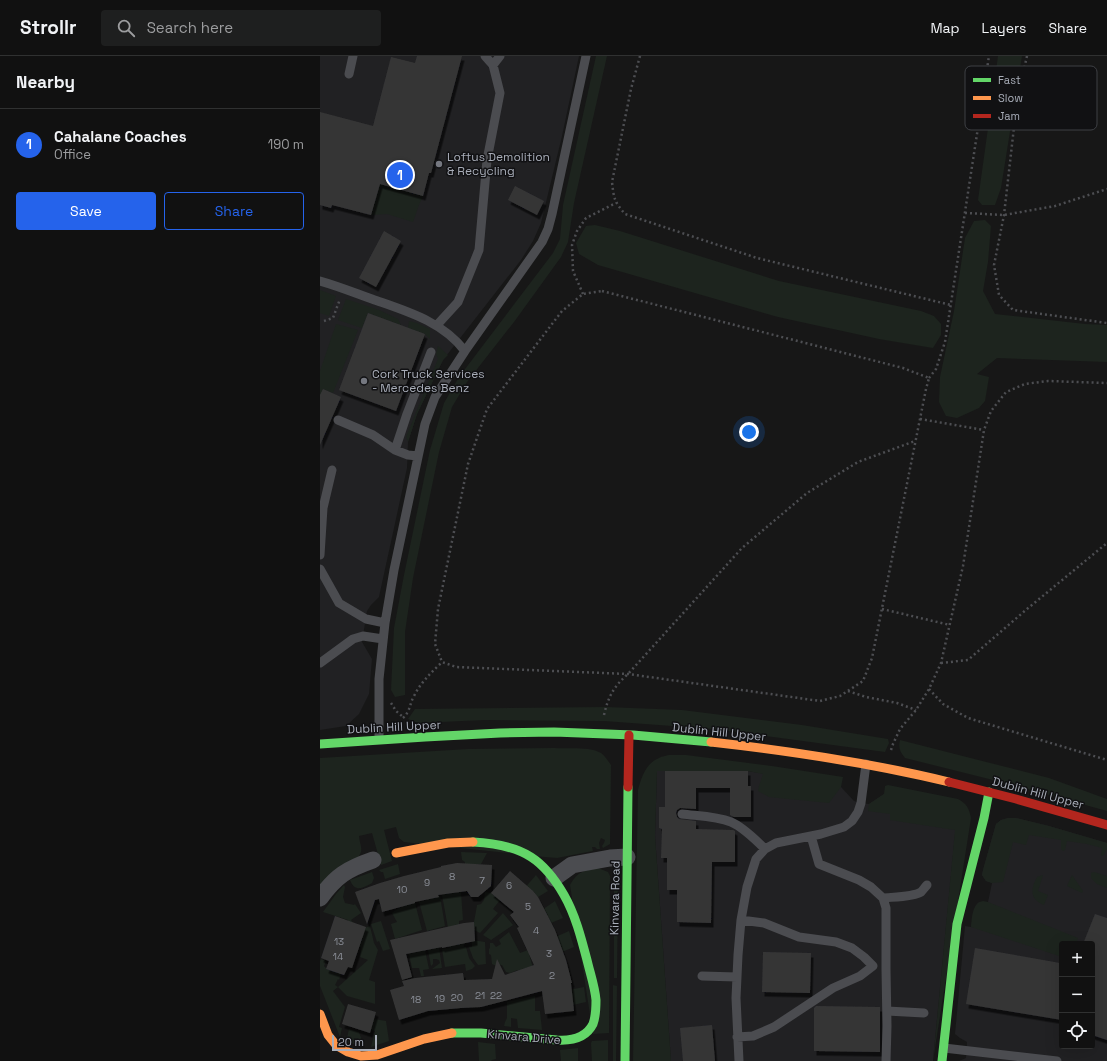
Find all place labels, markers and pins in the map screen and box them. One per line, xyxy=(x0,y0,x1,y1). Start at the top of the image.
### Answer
place label: Loftus Demolition & Recycling xyxy=(447,149,550,179)
marker: Loftus Demolition & Recycling xyxy=(434,159,444,169)
pin: 1 xyxy=(387,160,413,190)
place label: Cork Truck Services - Mercedes Benz xyxy=(372,366,485,396)
marker: Cork Truck Services - Mercedes Benz xyxy=(359,376,369,386)

